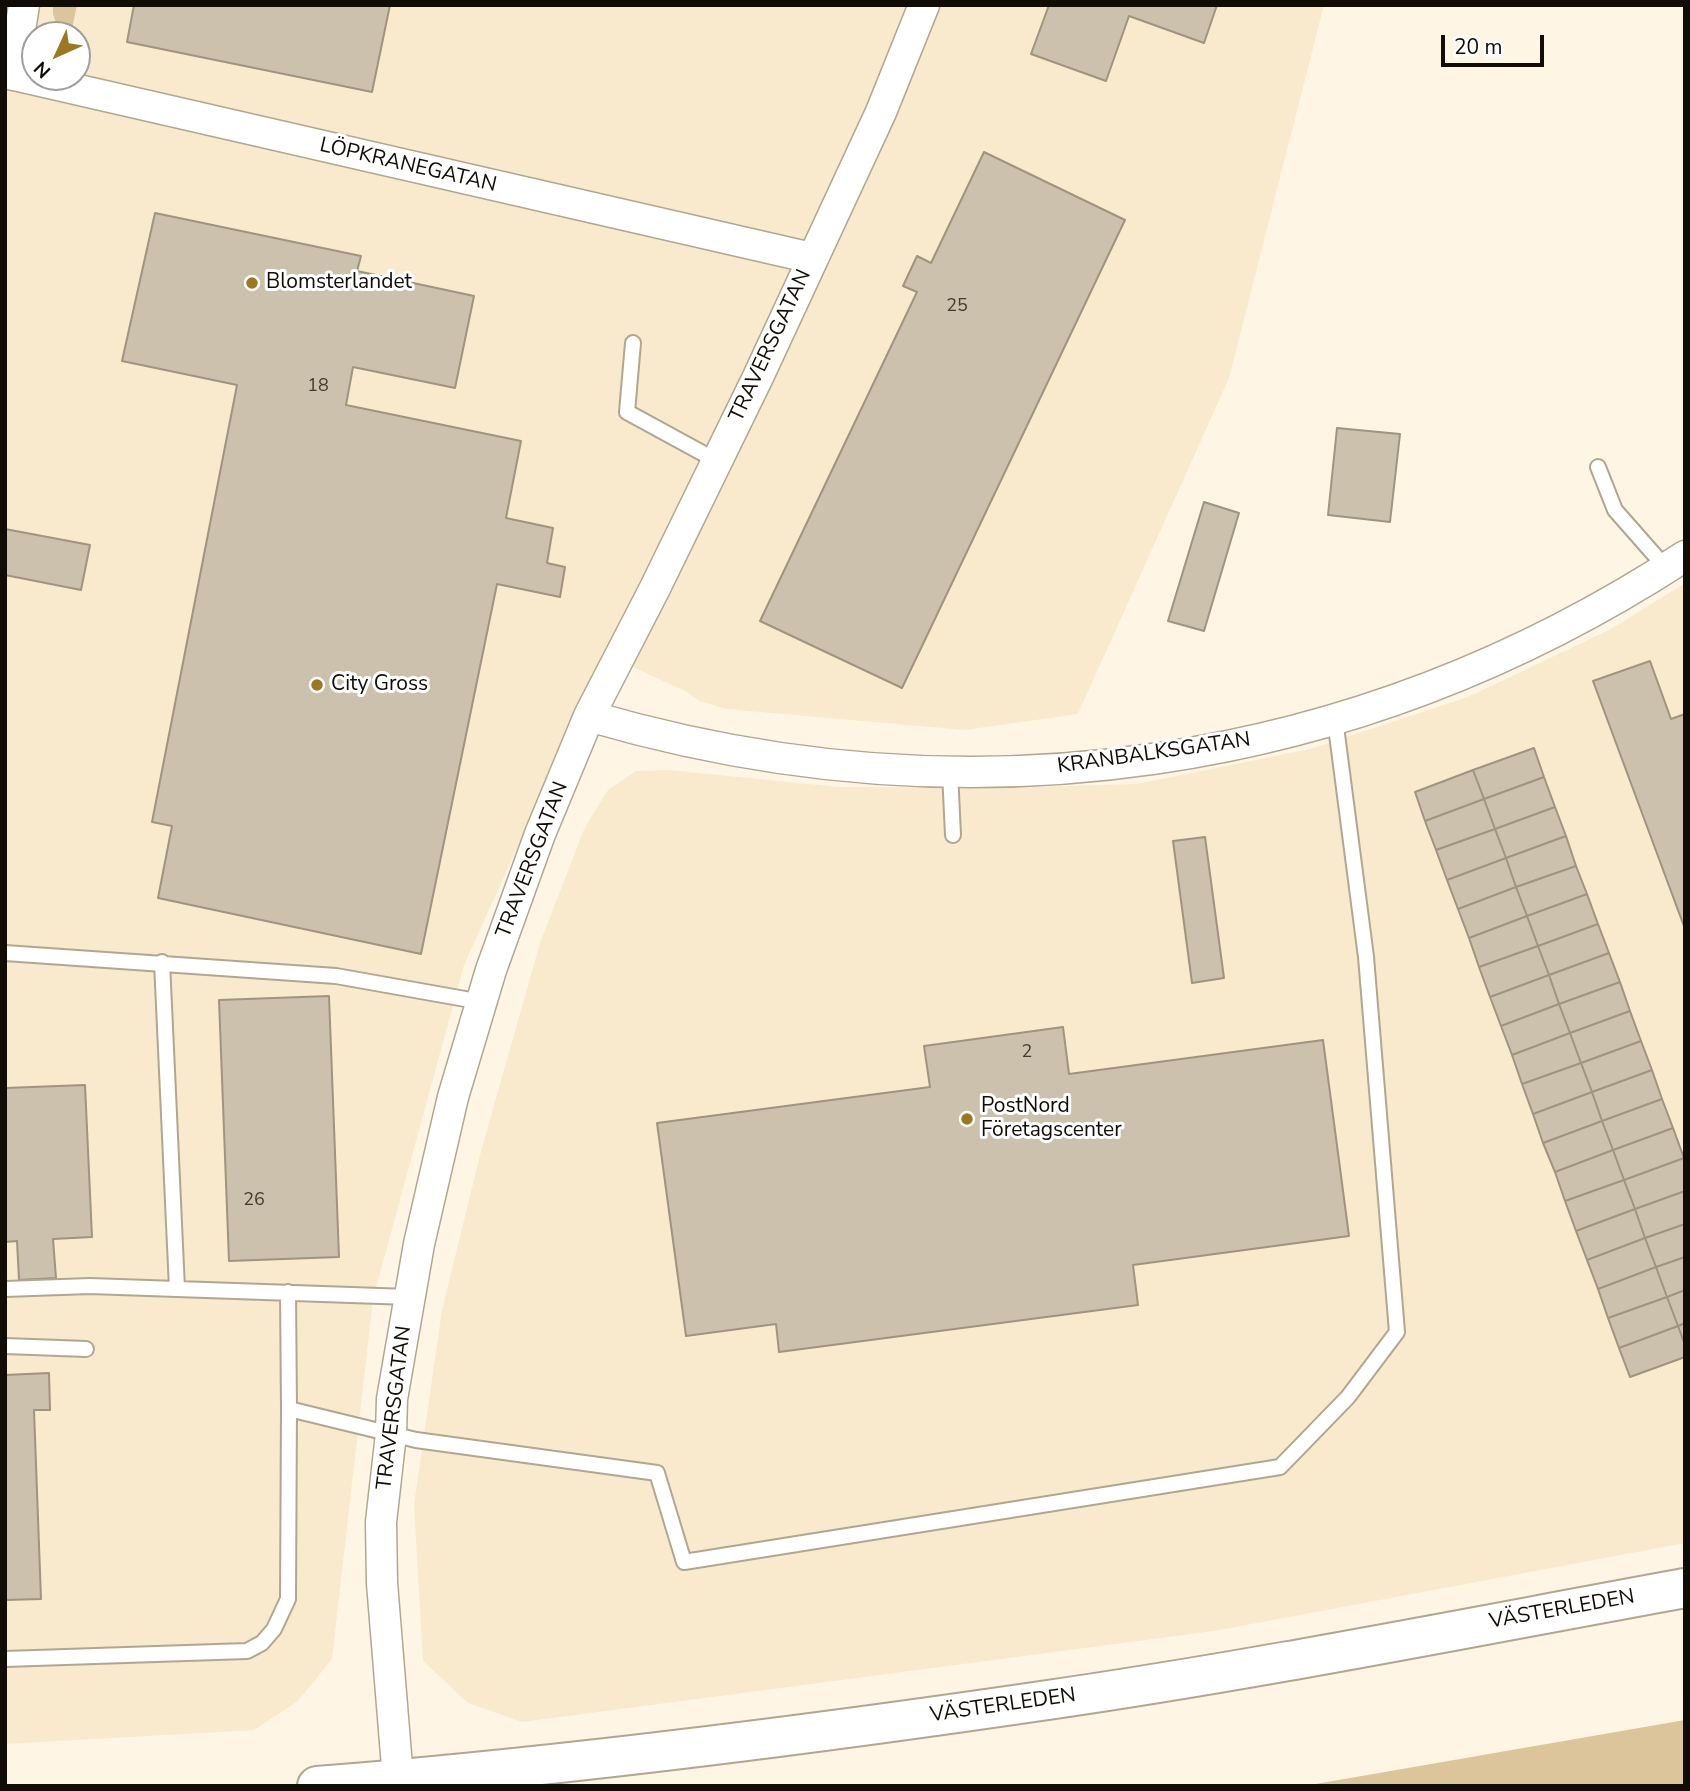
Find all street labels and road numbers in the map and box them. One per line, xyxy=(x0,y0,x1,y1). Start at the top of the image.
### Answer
street label: LÖPKRANEGATAN xyxy=(317,133,499,199)
street label: TRAVERSGATAN xyxy=(725,266,817,426)
street label: KRANBALKSGATAN xyxy=(1056,728,1252,780)
street label: TRAVERSGATAN xyxy=(492,778,574,942)
street label: TRAVERSGATAN xyxy=(372,1325,418,1491)
street label: VÄSTERLEDEN xyxy=(1487,1585,1637,1635)
street label: VÄSTERLEDEN xyxy=(928,1683,1078,1729)

